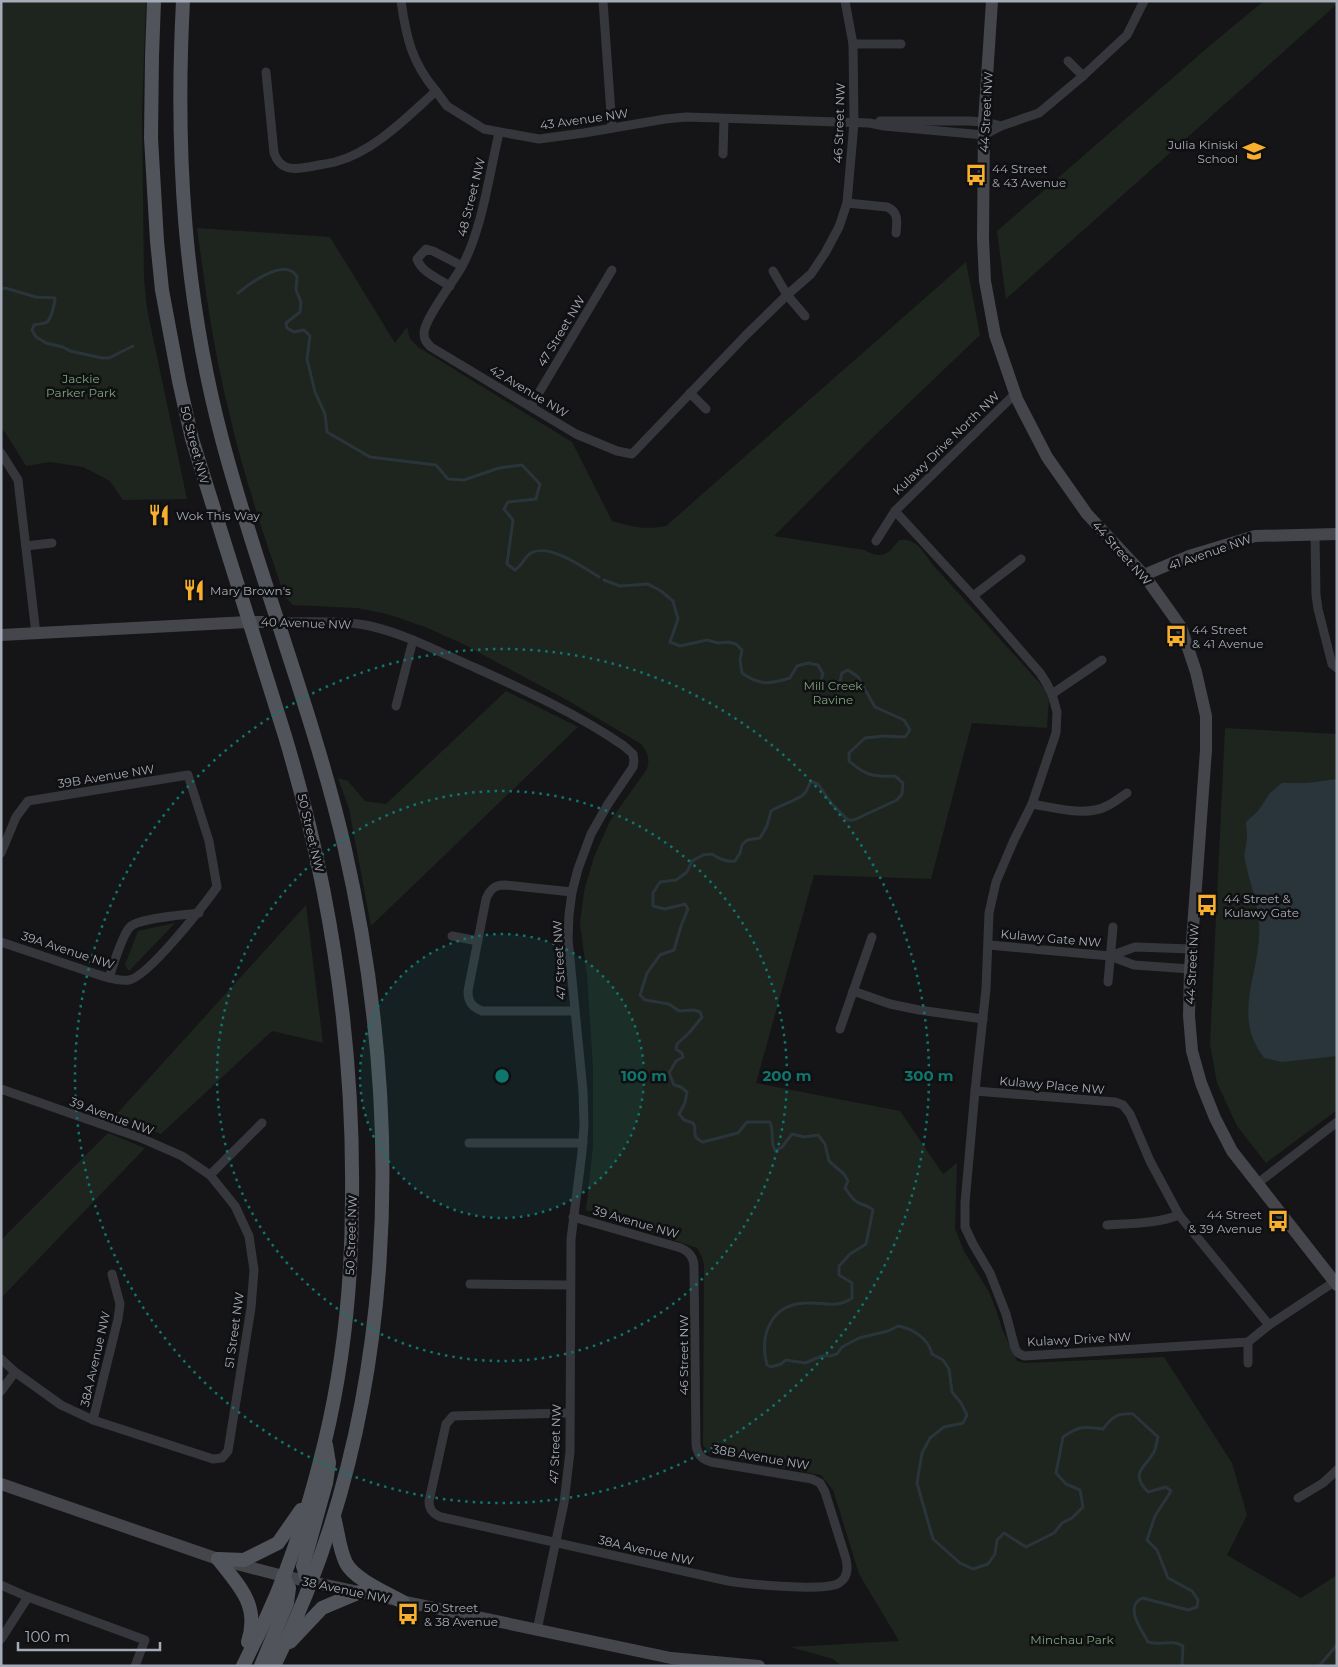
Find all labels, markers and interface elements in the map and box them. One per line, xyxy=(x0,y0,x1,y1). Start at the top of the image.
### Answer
street label: 44 Street NW xyxy=(976,71,996,153)
street label: 46 Street NW xyxy=(830,82,848,164)
street label: 43 Avenue NW xyxy=(539,105,629,133)
place label: Julia Kiniski School xyxy=(1167,137,1238,166)
school or university icon: Julia Kiniski School xyxy=(1241,138,1267,164)
street label: 48 Street NW xyxy=(454,156,488,238)
place label: 44 Street & 43 Avenue xyxy=(992,161,1066,190)
bus stop icon: 44 Street & 43 Avenue xyxy=(963,162,989,188)
street label: 47 Street NW xyxy=(534,293,588,369)
street label: 42 Avenue NW xyxy=(487,362,571,420)
park label: Jackie Parker Park xyxy=(46,371,117,400)
street label: Kulawy Drive North NW xyxy=(890,388,1002,498)
street label: 50 Street NW xyxy=(177,404,213,486)
restaurant icon: Wok This Way xyxy=(146,502,172,528)
place label: Wok This Way xyxy=(176,508,260,523)
street label: 44 Street NW xyxy=(1089,518,1155,588)
street label: 41 Avenue NW xyxy=(1167,531,1253,573)
restaurant icon: Mary Brown's xyxy=(181,577,207,603)
place label: Mary Brown's xyxy=(210,583,291,598)
street label: 40 Avenue NW xyxy=(261,614,351,632)
place label: 44 Street & 41 Avenue xyxy=(1192,622,1264,651)
bus stop icon: 44 Street & 41 Avenue xyxy=(1163,623,1189,649)
park label: Mill Creek Ravine xyxy=(803,678,863,707)
street label: 39B Avenue NW xyxy=(57,761,155,791)
street label: 50 Street NW xyxy=(295,792,327,874)
place label: 44 Street & Kulawy Gate xyxy=(1224,891,1299,920)
bus stop icon: 44 Street & Kulawy Gate xyxy=(1194,892,1220,918)
street label: 47 Street NW xyxy=(549,920,569,1000)
street label: 44 Street NW xyxy=(1182,923,1202,1005)
street label: Kulawy Gate NW xyxy=(1000,926,1102,950)
street label: 39A Avenue NW xyxy=(20,928,116,972)
text: 100 m xyxy=(621,1066,667,1085)
text: 200 m xyxy=(762,1066,812,1085)
text: 300 m xyxy=(903,1066,954,1085)
centre of rings xyxy=(493,1067,511,1085)
street label: Kulawy Place NW xyxy=(999,1073,1105,1097)
street label: 39 Avenue NW xyxy=(68,1094,156,1138)
street label: 50 Street NW xyxy=(342,1195,360,1275)
street label: 39 Avenue NW xyxy=(591,1203,681,1241)
place label: 44 Street & 39 Avenue xyxy=(1188,1207,1262,1236)
bus stop icon: 44 Street & 39 Avenue xyxy=(1265,1208,1291,1234)
street label: 51 Street NW xyxy=(221,1291,247,1369)
street label: 38A Avenue NW xyxy=(77,1310,113,1408)
street label: 46 Street NW xyxy=(676,1315,691,1395)
street label: Kulawy Drive NW xyxy=(1027,1329,1131,1349)
street label: 47 Street NW xyxy=(546,1404,564,1484)
street label: 38B Avenue NW xyxy=(711,1441,811,1473)
street label: 38A Avenue NW xyxy=(597,1532,695,1568)
street label: 38 Avenue NW xyxy=(301,1573,391,1607)
place label: 50 Street & 38 Avenue xyxy=(424,1600,498,1629)
bus stop icon: 50 Street & 38 Avenue xyxy=(395,1601,421,1627)
scale bar xyxy=(18,1620,160,1652)
text: 100 m xyxy=(25,1627,70,1646)
park label: Minchau Park xyxy=(1030,1632,1114,1647)

